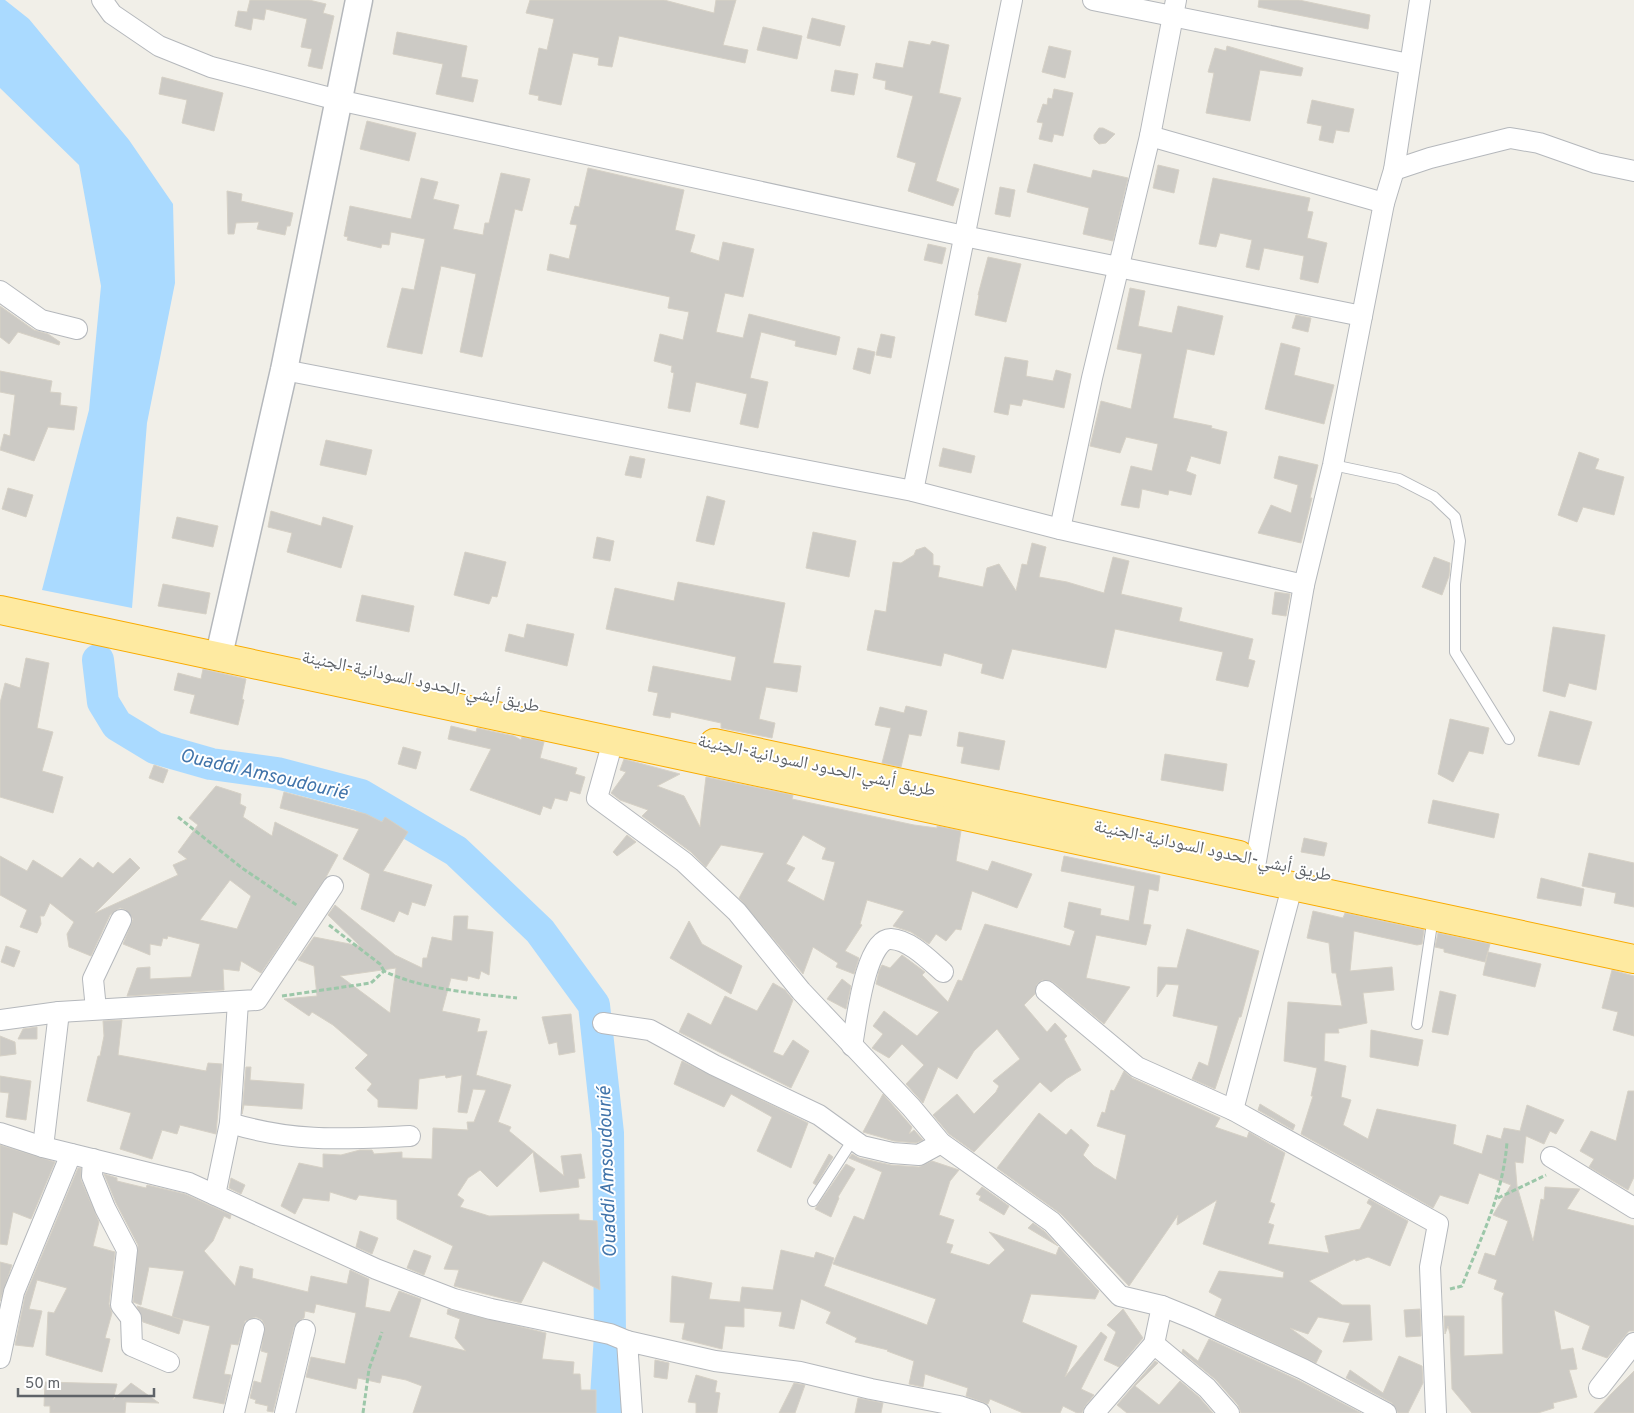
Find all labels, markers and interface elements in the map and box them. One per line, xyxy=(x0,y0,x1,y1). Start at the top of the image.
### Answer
street label: طريق أبشي-الحدود السودانية-الجنينة xyxy=(299,645,542,720)
street label: طريق أبشي-الحدود السودانية-الجنينة xyxy=(695,729,938,804)
water label: Ouaddi Amsoudourié xyxy=(177,744,352,806)
street label: طريق أبشي-الحدود السودانية-الجنينة xyxy=(1091,814,1334,889)
water label: Ouaddi Amsoudourié xyxy=(593,1084,623,1258)
scale bar xyxy=(18,1366,154,1398)
text: 50 m xyxy=(25,1375,60,1394)

